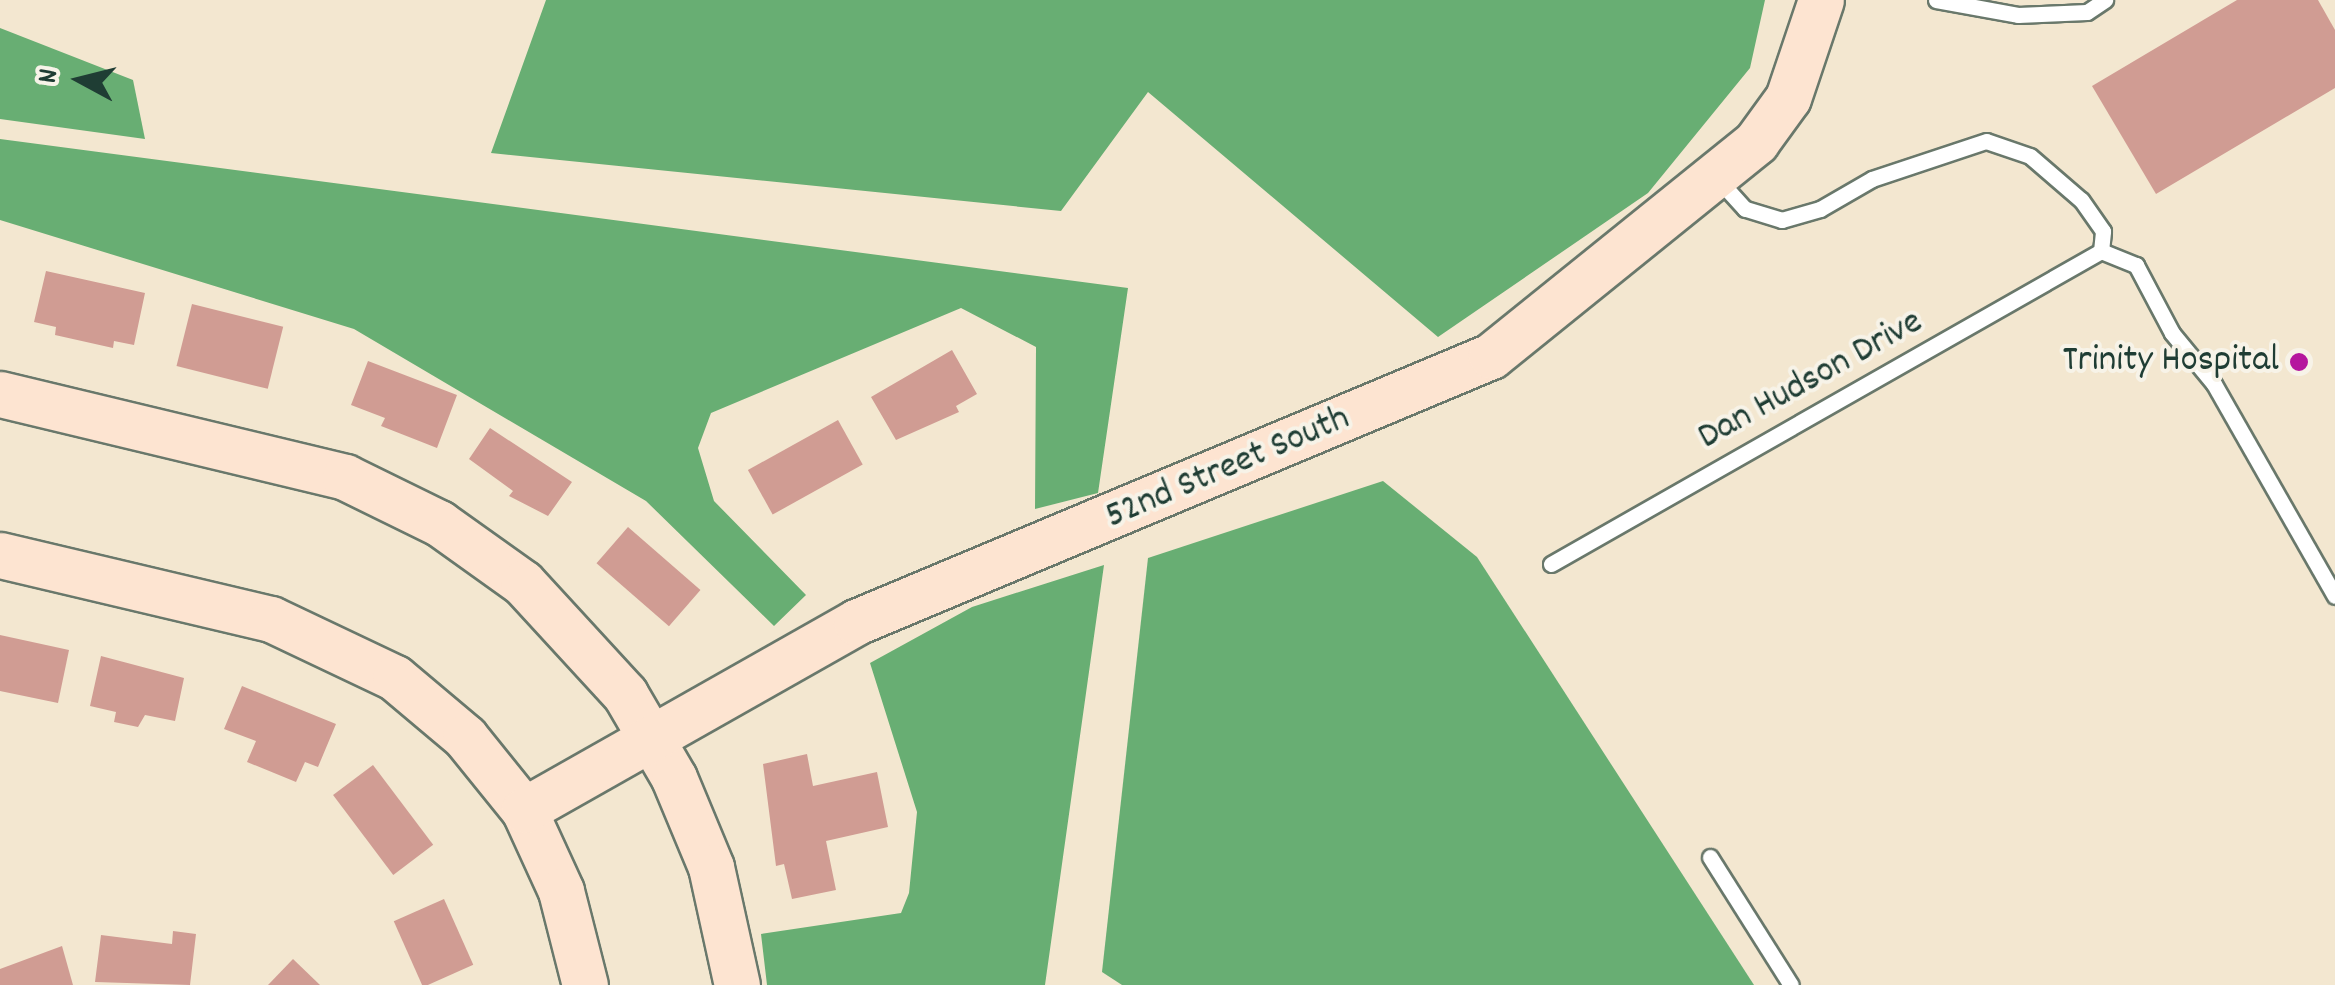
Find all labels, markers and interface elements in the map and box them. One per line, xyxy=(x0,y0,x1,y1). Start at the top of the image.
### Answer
north arrow xyxy=(30,30,130,130)
text: N xyxy=(30,67,71,86)
street label: Dan Hudson Drive xyxy=(1691,301,1931,461)
place label: Trinity Hospital xyxy=(2062,339,2279,385)
marker: Trinity Hospital xyxy=(2288,351,2310,373)
street label: 52nd Street South xyxy=(1099,397,1357,541)

